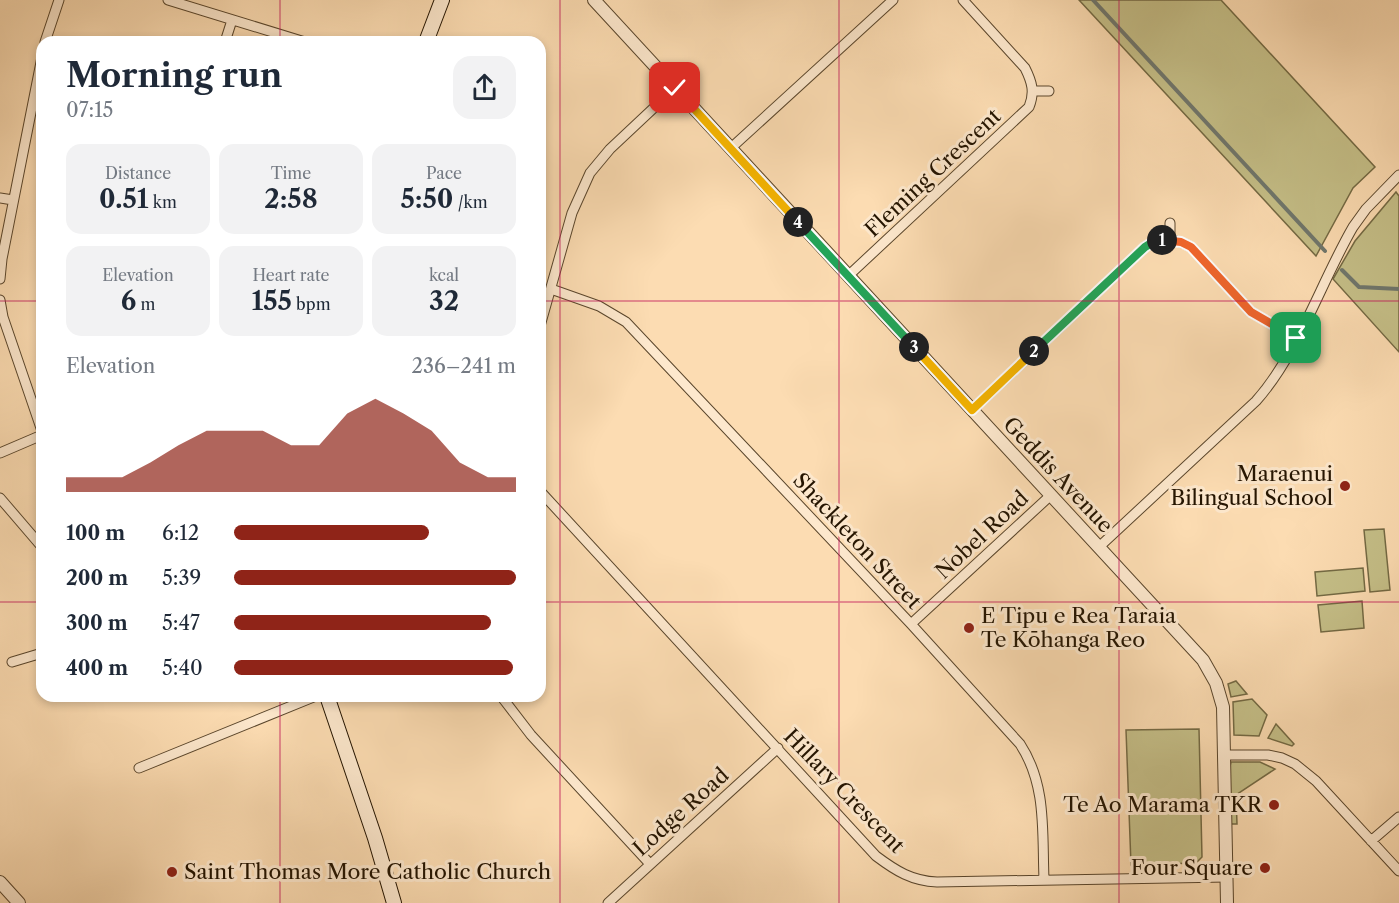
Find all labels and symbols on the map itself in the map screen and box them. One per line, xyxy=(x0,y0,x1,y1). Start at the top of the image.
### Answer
pin xyxy=(649,62,700,113)
street label: Fleming Crescent xyxy=(860,103,1006,242)
pin: 4 xyxy=(783,207,813,237)
pin: 1 xyxy=(1147,225,1177,255)
pin xyxy=(1270,312,1321,363)
pin: 3 xyxy=(899,332,929,362)
pin: 2 xyxy=(1019,336,1049,366)
street label: Geddis Avenue xyxy=(998,412,1118,538)
place label: Maraenui Bilingual School xyxy=(1171,461,1333,510)
street label: Shackleton Street xyxy=(788,468,927,614)
marker: Maraenui Bilingual School xyxy=(1338,479,1352,493)
street label: Nobel Road xyxy=(930,485,1033,584)
place label: E Tipu e Rea Taraia Te Kōhanga Reo xyxy=(981,603,1177,652)
marker: E Tipu e Rea Taraia Te Kōhanga Reo xyxy=(962,621,976,635)
street label: Hillary Crescent xyxy=(779,724,910,858)
street label: Lodge Road xyxy=(628,762,734,861)
place label: Te Ao Marama TKR xyxy=(1063,792,1264,817)
marker: Te Ao Marama TKR xyxy=(1267,798,1281,812)
place label: Four Square xyxy=(1131,855,1253,880)
place label: Saint Thomas More Catholic Church xyxy=(184,859,551,884)
marker: Four Square xyxy=(1258,861,1272,875)
marker: Saint Thomas More Catholic Church xyxy=(165,865,179,879)

